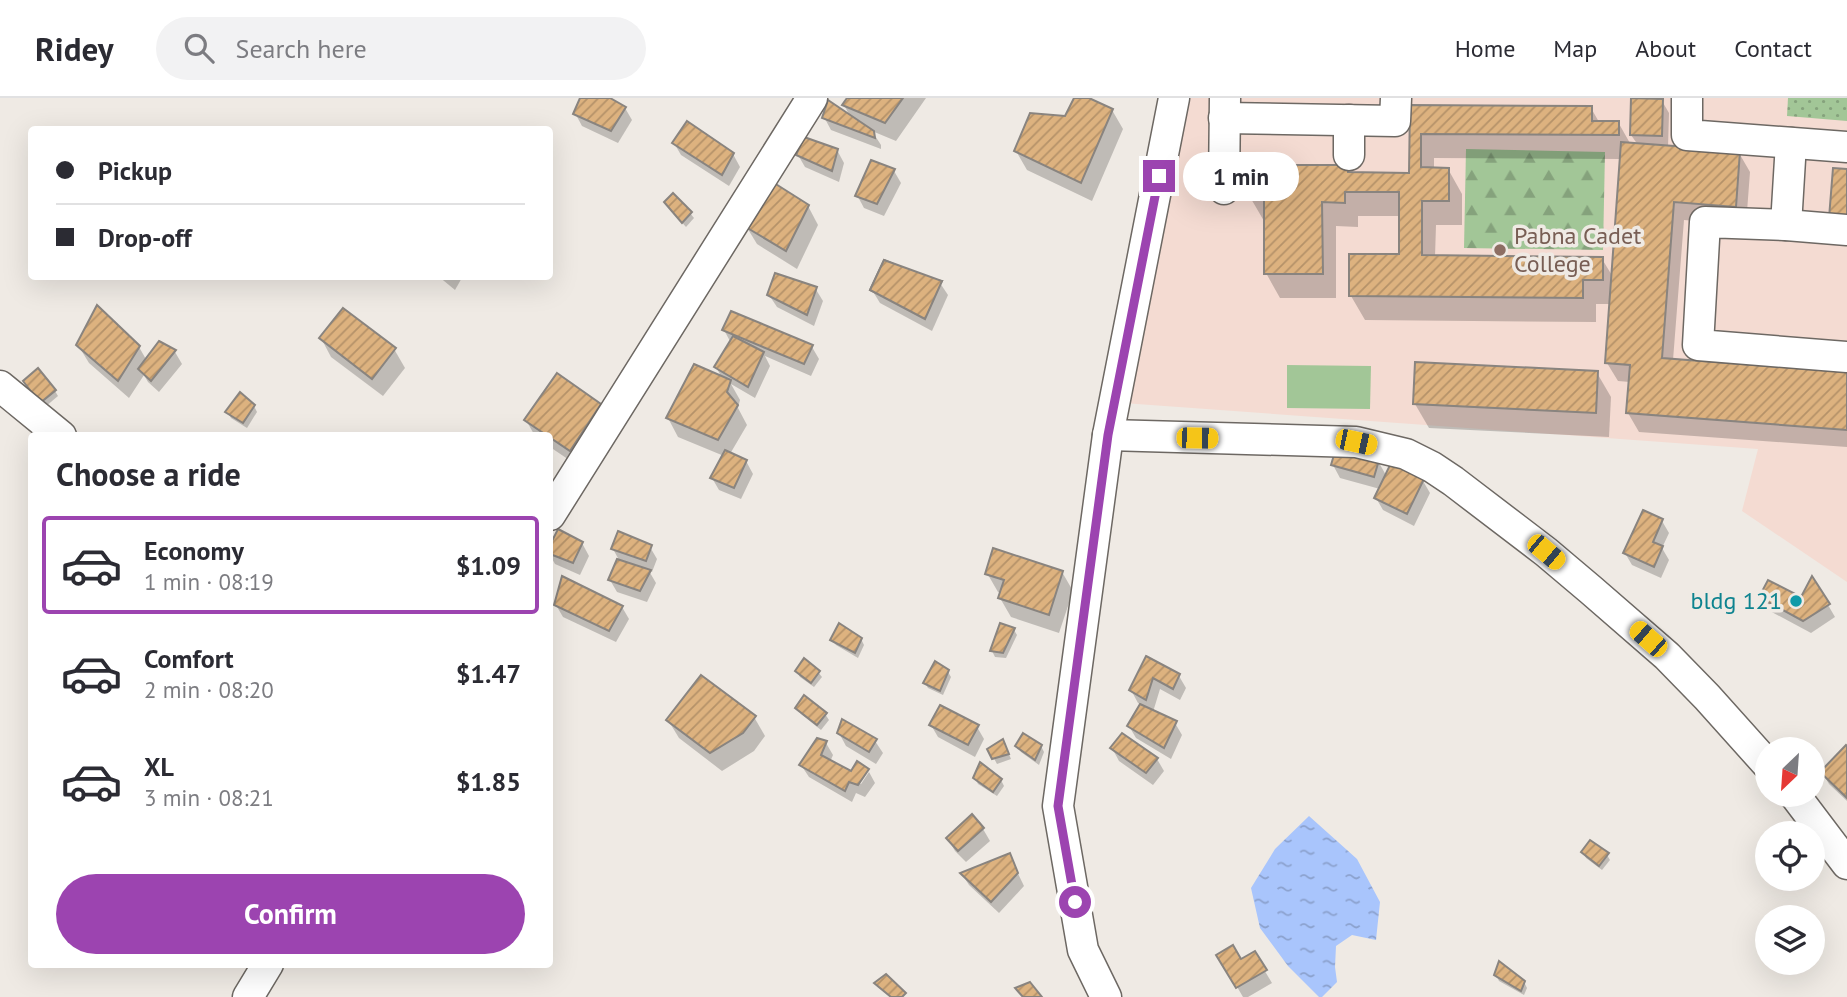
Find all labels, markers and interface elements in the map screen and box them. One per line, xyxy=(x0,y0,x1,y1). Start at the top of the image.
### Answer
search box xyxy=(156,17,646,80)
text: Ridey xyxy=(35,27,114,70)
icon: search xyxy=(180,29,218,67)
text: Search here xyxy=(236,32,367,65)
text: Home xyxy=(1455,33,1515,64)
text: Map xyxy=(1553,33,1597,64)
text: About xyxy=(1635,33,1696,64)
text: Contact xyxy=(1734,33,1812,64)
callout: 1 min xyxy=(1184,152,1299,200)
text: Pickup xyxy=(98,154,172,187)
route end xyxy=(1143,160,1175,192)
text: 1 min xyxy=(1213,162,1269,191)
place label: Pabna Cadet College xyxy=(1514,220,1641,279)
text: Drop-off xyxy=(98,221,192,254)
marker: Pabna Cadet College xyxy=(1492,242,1508,258)
car xyxy=(1176,427,1219,449)
car xyxy=(1334,427,1379,457)
text: Choose a ride xyxy=(56,453,241,495)
car xyxy=(1524,530,1569,574)
icon: car xyxy=(60,534,123,597)
text: Economy xyxy=(144,534,244,567)
text: $1.09 xyxy=(456,549,521,582)
text: 1 min · 08:19 xyxy=(144,567,274,596)
place label: bldg 121 xyxy=(1691,585,1782,616)
marker: bldg 121 xyxy=(1788,593,1804,609)
car xyxy=(1626,617,1671,661)
icon: car xyxy=(60,642,123,705)
text: Comfort xyxy=(144,642,234,675)
text: $1.47 xyxy=(456,657,521,690)
text: 2 min · 08:20 xyxy=(144,675,274,704)
north arrow xyxy=(1755,737,1825,807)
map controls xyxy=(1755,737,1825,975)
icon: car xyxy=(60,750,123,813)
text: XL xyxy=(144,750,174,783)
text: $1.85 xyxy=(456,765,521,798)
text: 3 min · 08:21 xyxy=(144,783,274,812)
button: locate xyxy=(1755,821,1825,891)
button: Confirm xyxy=(56,874,525,954)
route start xyxy=(1059,886,1091,918)
button: layers xyxy=(1755,905,1825,975)

